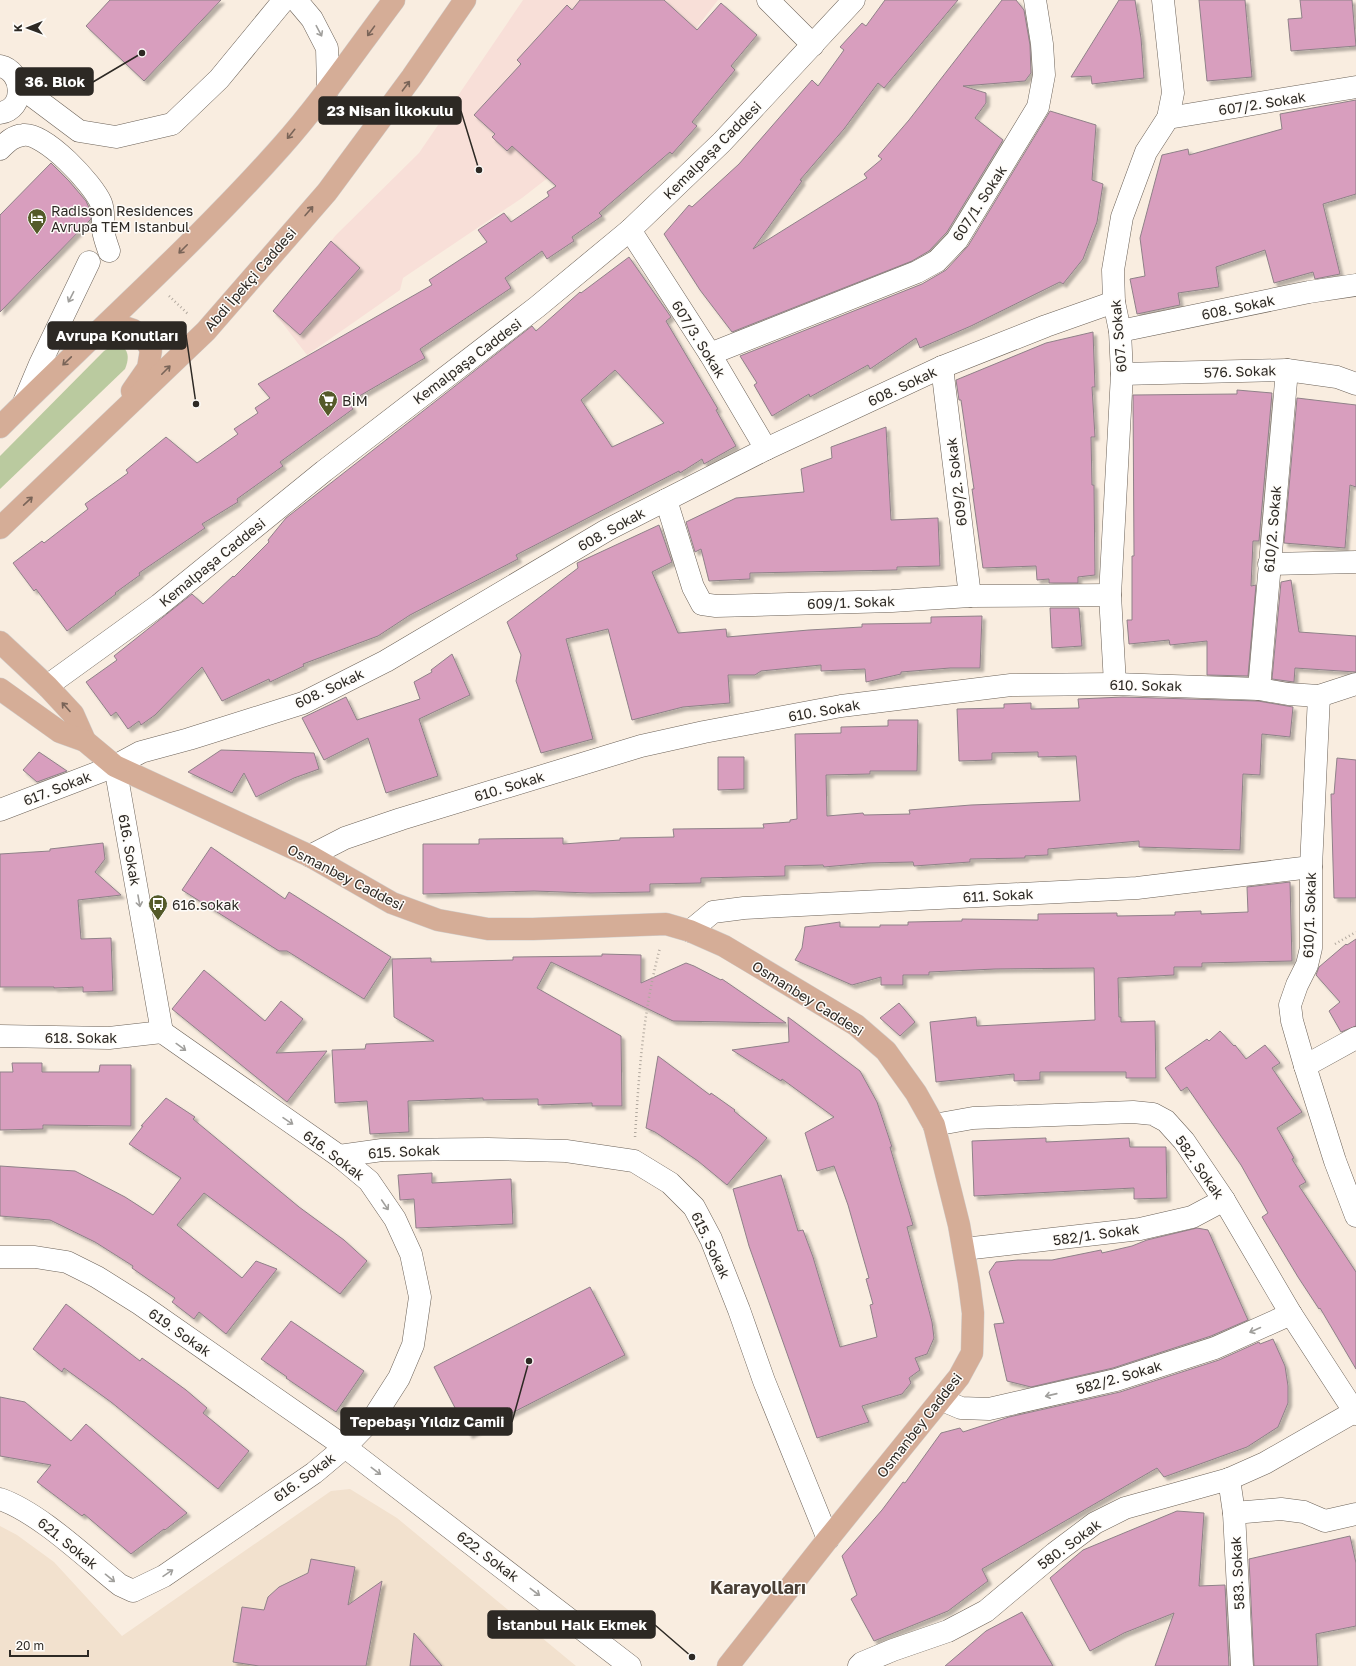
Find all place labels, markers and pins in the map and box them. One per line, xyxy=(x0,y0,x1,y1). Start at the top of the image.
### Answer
callout: 36. Blok xyxy=(16,68,93,95)
callout: 23 Nisan İlkokulu xyxy=(319,97,461,124)
place label: Radisson Residences Avrupa TEM Istanbul xyxy=(51,202,193,235)
hotel icon: Radisson Residences Avrupa TEM Istanbul xyxy=(26,207,48,235)
callout: Avrupa Konutları xyxy=(48,322,186,349)
supermarket icon: BİM xyxy=(317,389,339,417)
place label: BİM xyxy=(342,392,368,409)
bus stop icon: 616.sokak xyxy=(147,893,169,921)
place label: 616.sokak xyxy=(172,896,239,913)
callout: Tepebaşı Yıldız Camii xyxy=(341,1408,512,1435)
callout: İstanbul Halk Ekmek xyxy=(488,1611,655,1638)

